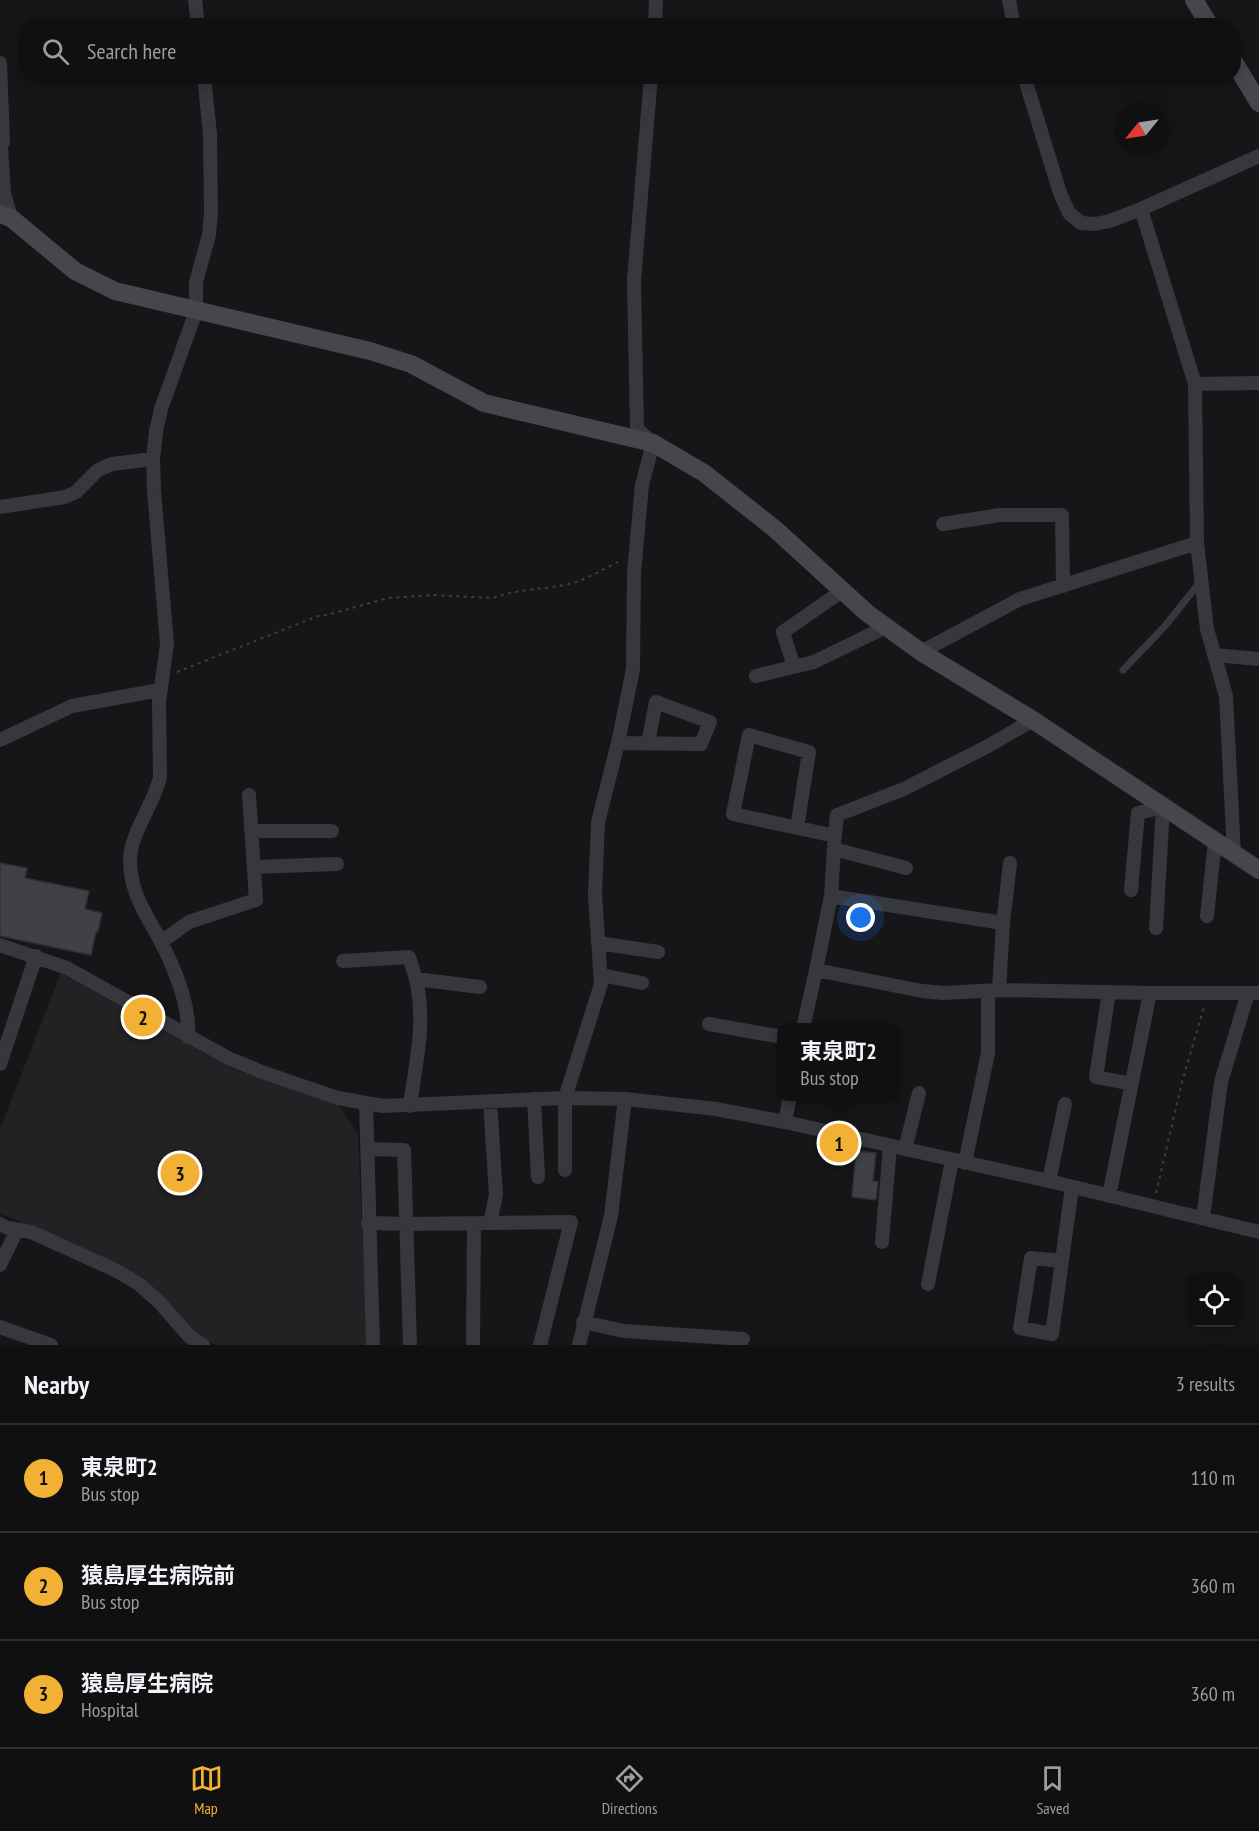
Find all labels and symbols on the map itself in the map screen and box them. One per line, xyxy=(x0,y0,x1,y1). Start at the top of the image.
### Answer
north arrow xyxy=(1115,102,1169,156)
your location xyxy=(846,903,875,932)
pin: 2 xyxy=(124,994,162,1040)
pin: 1 xyxy=(820,1120,858,1166)
pin: 3 xyxy=(160,1150,200,1196)

